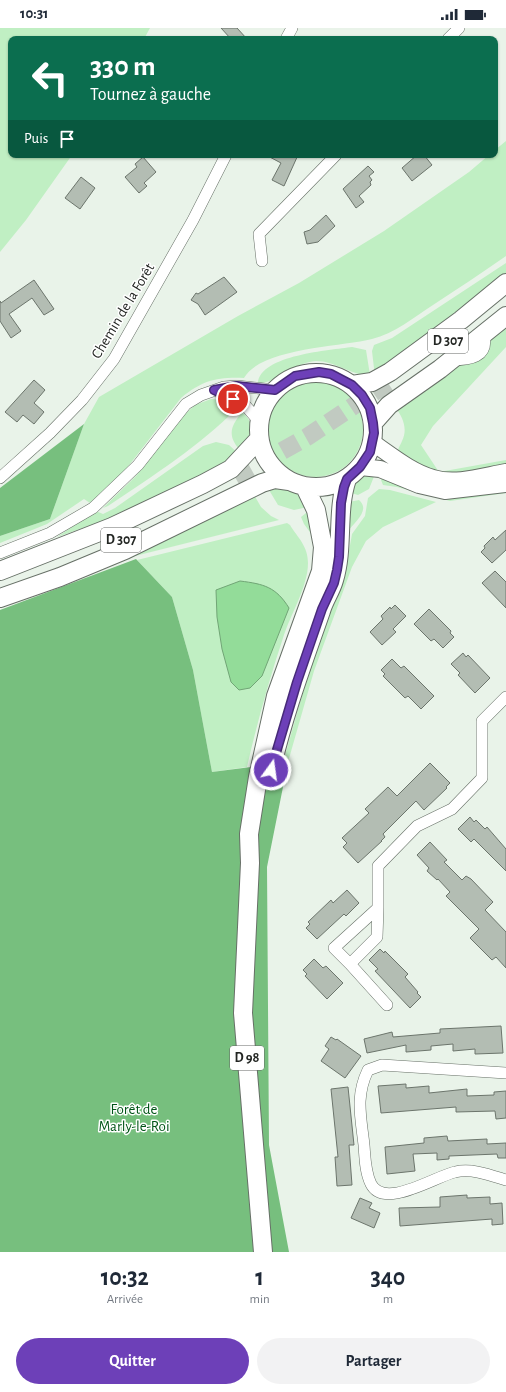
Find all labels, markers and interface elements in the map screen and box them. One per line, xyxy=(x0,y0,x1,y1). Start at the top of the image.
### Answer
text: 10:31 xyxy=(20,6,49,21)
icon: left xyxy=(24,52,76,104)
text: 330 m xyxy=(90,53,156,81)
text: Tournez à gauche xyxy=(90,86,211,104)
icon: arrive xyxy=(56,128,78,150)
text: Puis xyxy=(24,131,48,146)
street label: Chemin de la Forêt xyxy=(89,261,157,361)
road number: D 307 xyxy=(428,329,468,353)
pin xyxy=(216,382,250,416)
icon: arrive xyxy=(222,388,244,410)
road number: D 307 xyxy=(101,528,141,552)
position arrow xyxy=(250,749,292,791)
road number: D 98 xyxy=(230,1046,264,1070)
park label: Forêt de Marly-le-Roi xyxy=(98,1102,170,1134)
text: 10:32 xyxy=(101,1266,149,1290)
text: 1 xyxy=(255,1266,264,1290)
text: 340 xyxy=(370,1266,405,1290)
text: Arrivée xyxy=(107,1293,143,1306)
text: min xyxy=(250,1293,270,1306)
text: m xyxy=(383,1293,393,1306)
button: Quitter xyxy=(16,1338,249,1384)
button: Partager xyxy=(257,1338,490,1384)

